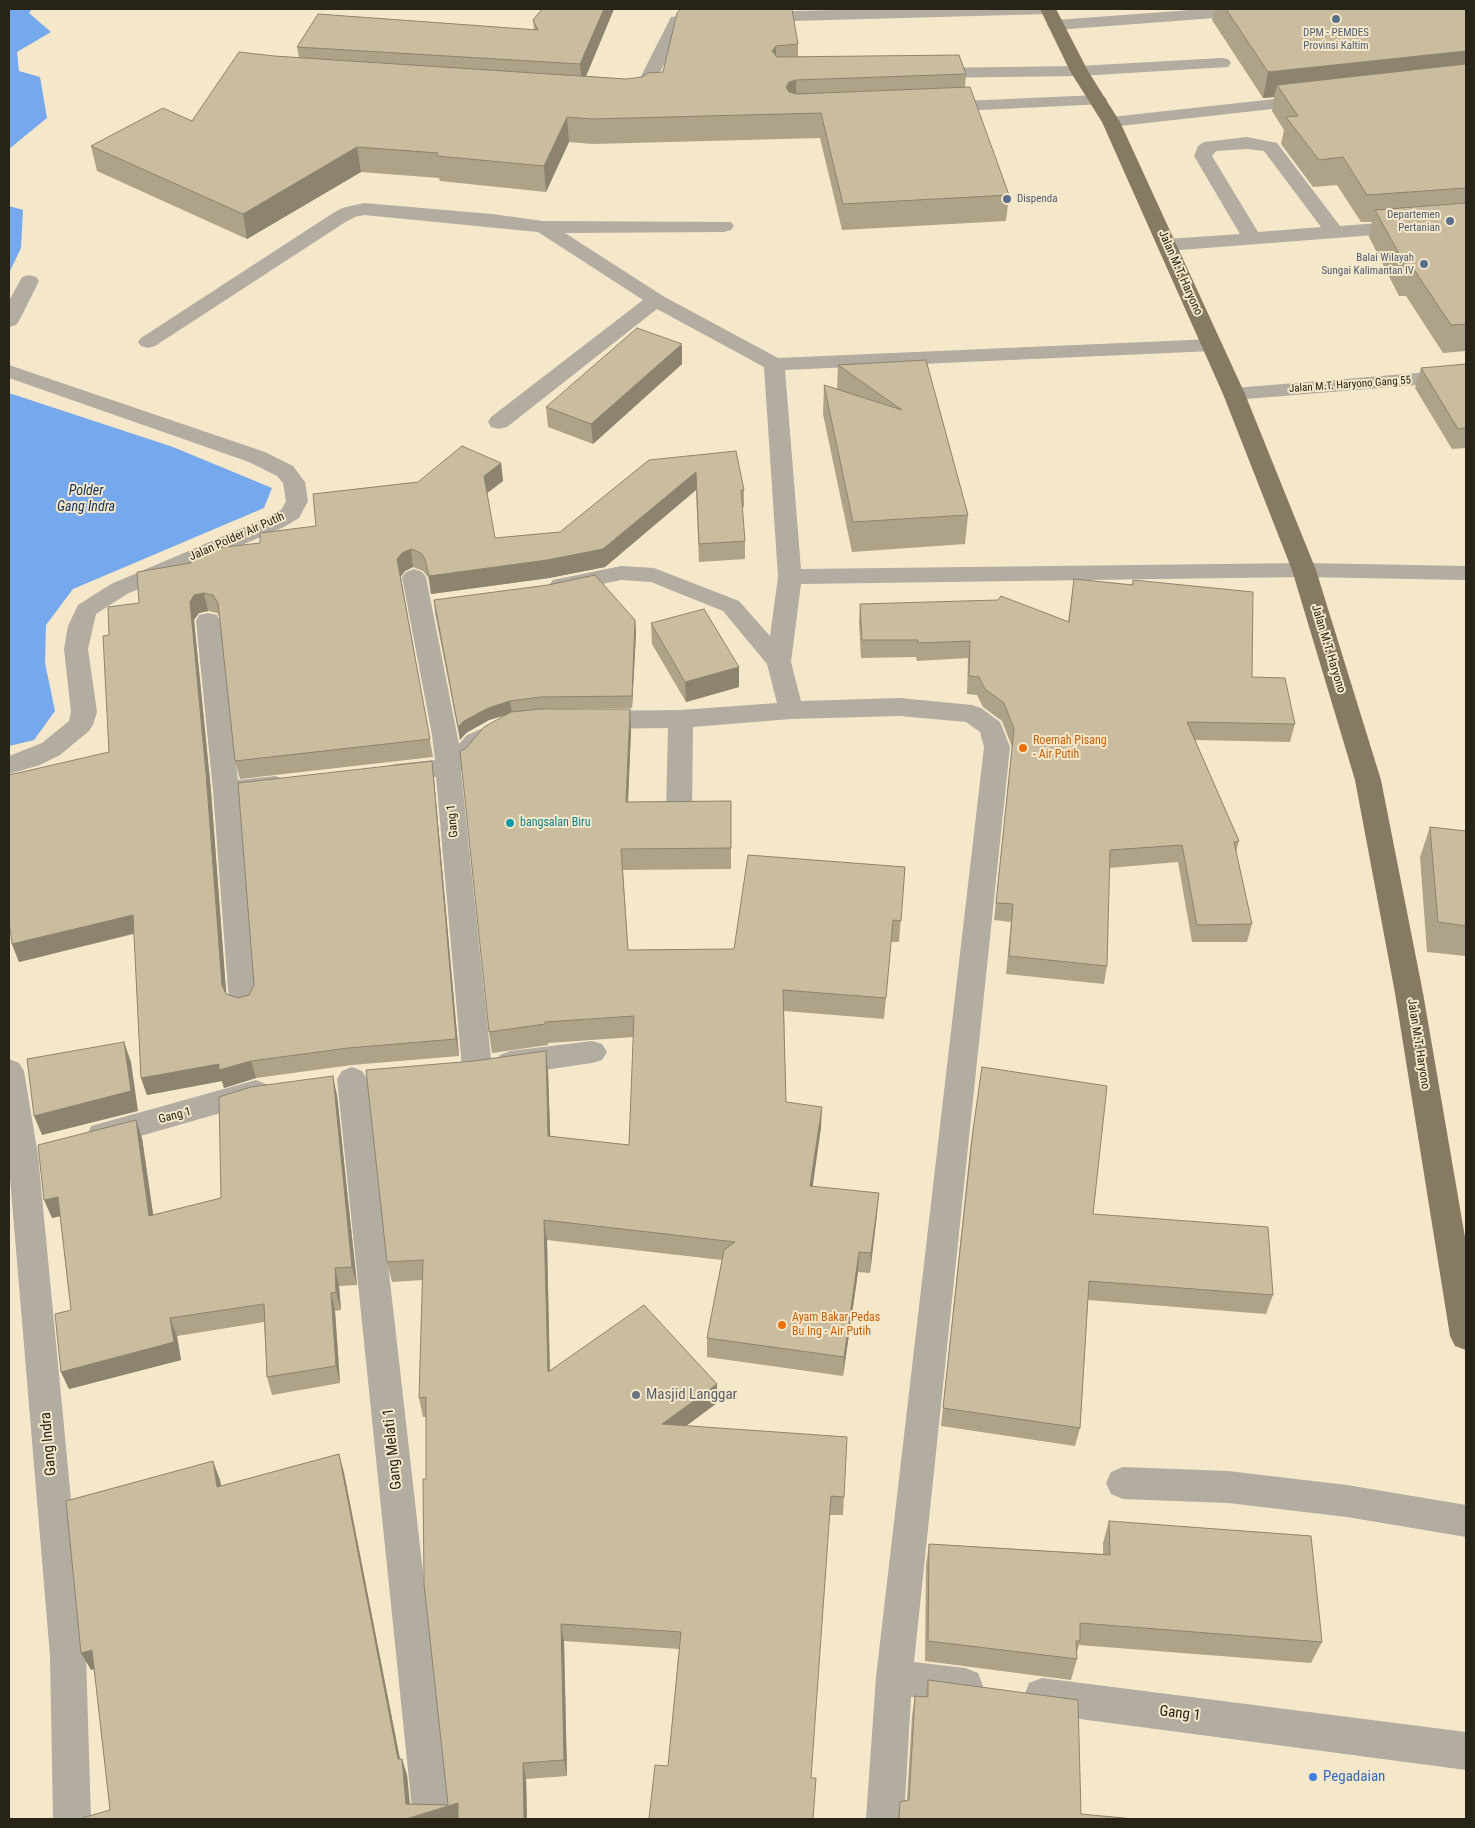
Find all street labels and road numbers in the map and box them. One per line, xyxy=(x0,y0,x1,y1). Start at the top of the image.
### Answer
street label: Jalan M.T. Haryono xyxy=(1155,228,1205,318)
street label: Jalan M.T. Haryono Gang 55 xyxy=(1289,374,1411,396)
street label: Jalan Polder Air Putih xyxy=(187,510,287,564)
street label: Jalan M.T. Haryono xyxy=(1308,603,1348,695)
street label: Gang 1 xyxy=(444,804,462,838)
street label: Jalan M.T. Haryono xyxy=(1404,998,1432,1090)
street label: Gang 1 xyxy=(157,1105,193,1127)
street label: Gang Melati 1 xyxy=(380,1407,406,1491)
street label: Gang Indra xyxy=(37,1411,61,1477)
street label: Gang 1 xyxy=(1158,1703,1202,1725)

